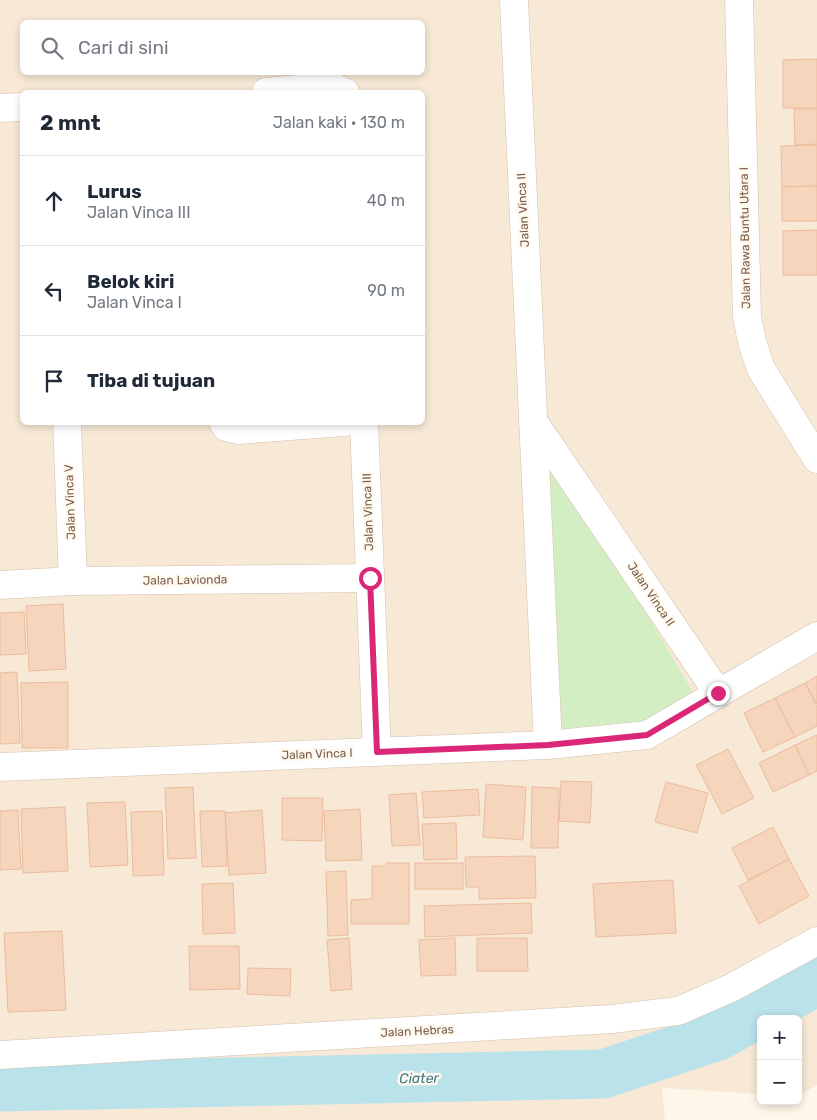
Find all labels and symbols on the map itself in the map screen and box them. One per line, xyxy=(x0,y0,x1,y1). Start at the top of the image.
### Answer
street label: Jalan Rawa Buntu Utara I xyxy=(737,167,753,309)
street label: Jalan Vinca II xyxy=(514,173,532,247)
street label: Jalan Vinca V xyxy=(62,464,78,540)
street label: Jalan Vinca III xyxy=(360,473,376,551)
street label: Jalan Vinca II xyxy=(624,559,678,629)
route start xyxy=(359,567,382,590)
street label: Jalan Lavionda xyxy=(143,572,227,588)
route end xyxy=(707,682,730,705)
street label: Jalan Vinca I xyxy=(281,746,353,762)
street label: Jalan Hebras xyxy=(380,1022,454,1040)
water label: Ciater xyxy=(399,1070,440,1087)

